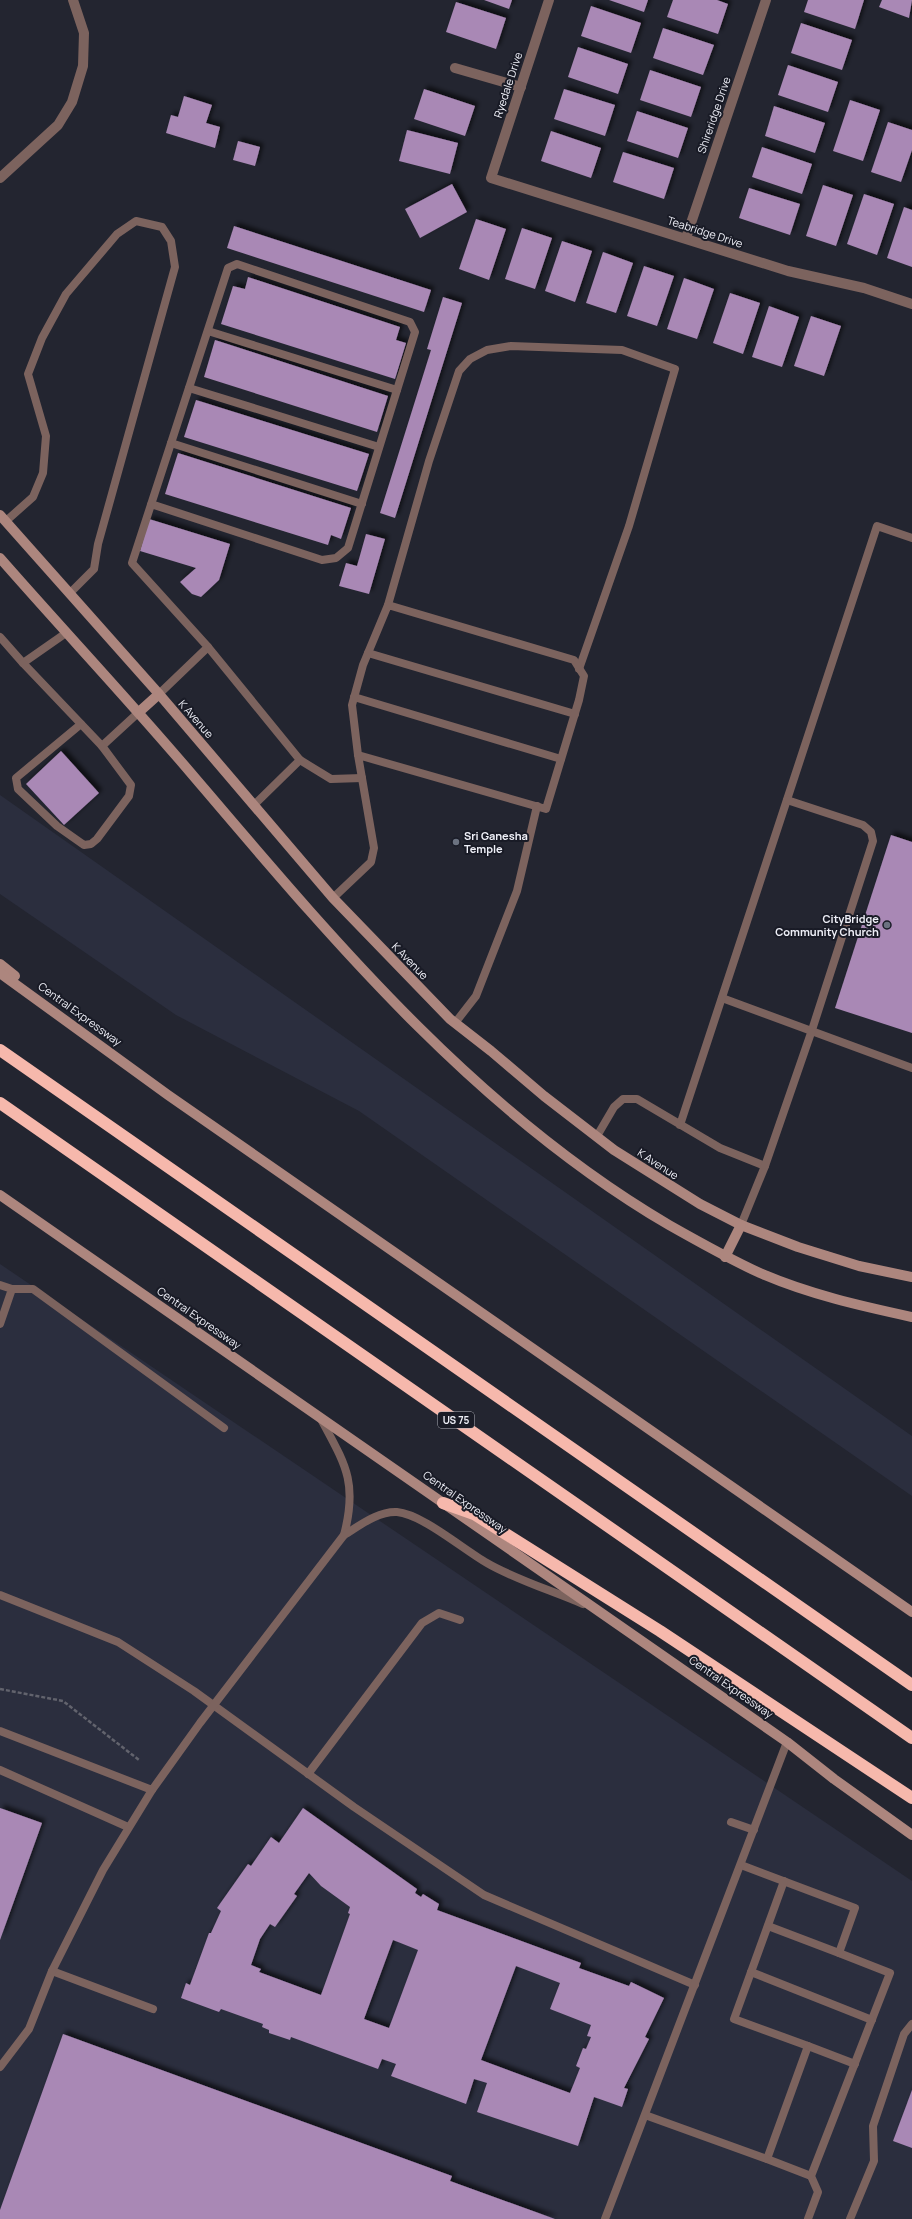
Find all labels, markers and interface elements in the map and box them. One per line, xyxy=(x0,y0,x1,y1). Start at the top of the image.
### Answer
street label: Ryedale Drive xyxy=(490,49,525,120)
street label: Shireridge Drive xyxy=(693,74,734,155)
street label: Teabridge Drive xyxy=(665,212,745,251)
street label: K Avenue xyxy=(176,696,218,741)
place label: Sri Ganesha Temple xyxy=(464,828,528,856)
marker: Sri Ganesha Temple xyxy=(451,837,461,847)
place label: CityBridge Community Church xyxy=(775,911,879,939)
marker: CityBridge Community Church xyxy=(882,920,892,930)
street label: K Avenue xyxy=(389,939,432,983)
street label: Central Expressway xyxy=(36,978,125,1049)
street label: K Avenue xyxy=(635,1145,682,1183)
street label: Central Expressway xyxy=(154,1283,245,1352)
road number: US 75 xyxy=(438,1412,474,1428)
street label: Central Expressway xyxy=(420,1467,511,1536)
street label: Central Expressway xyxy=(686,1652,777,1721)

